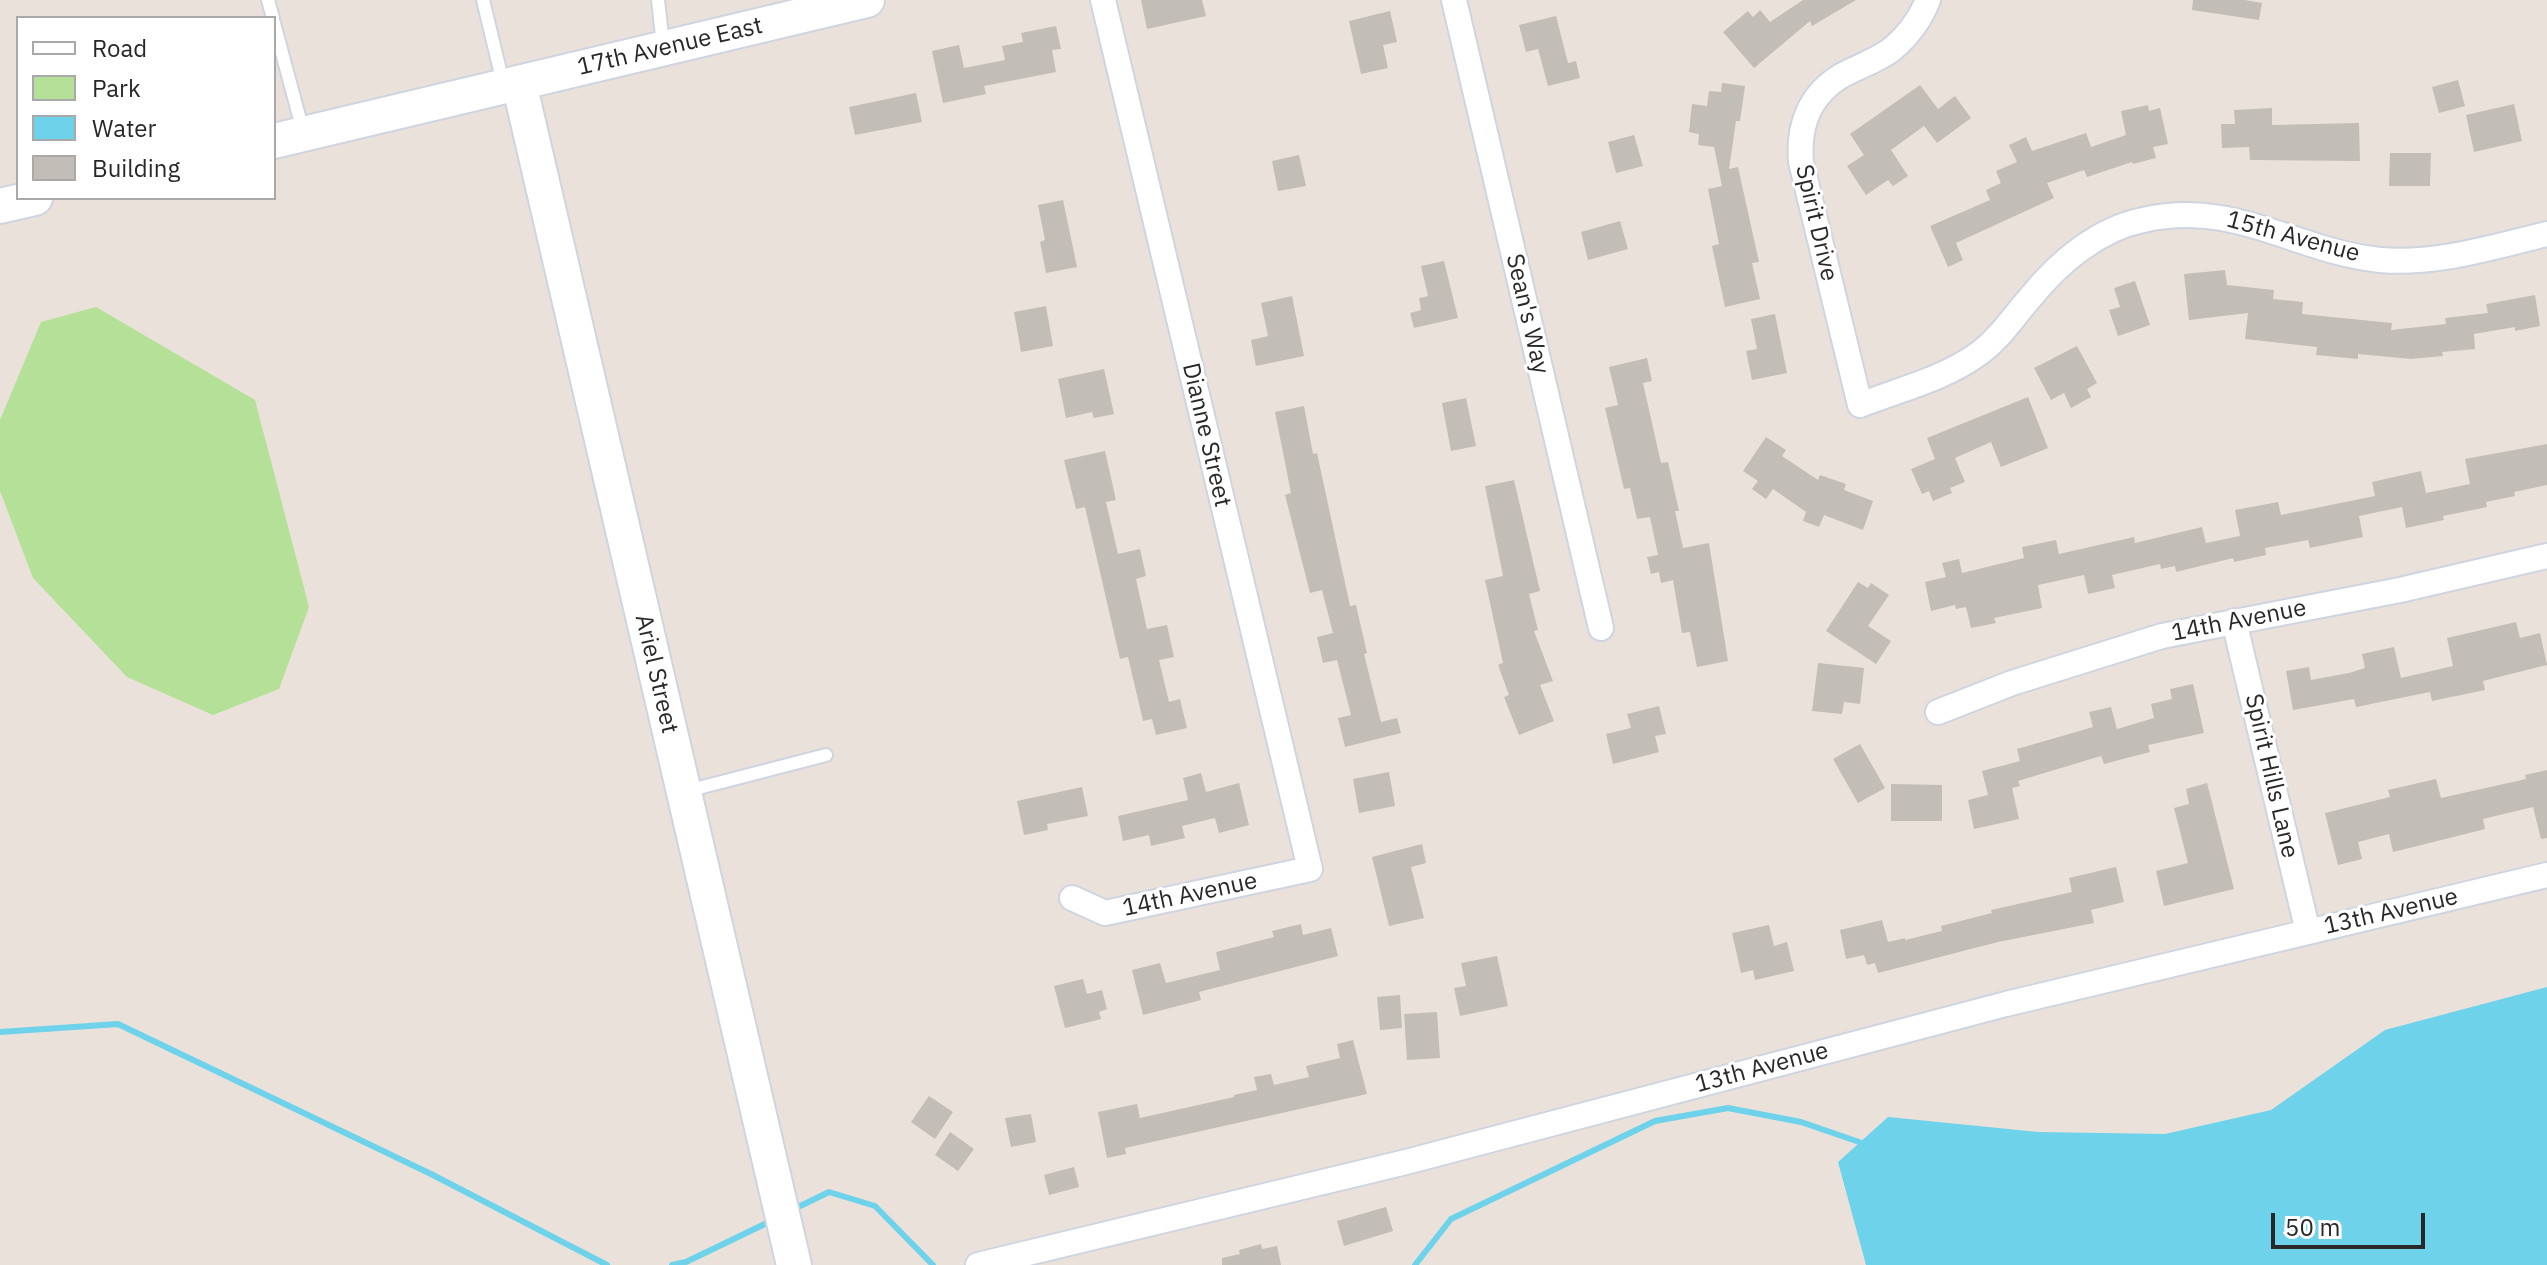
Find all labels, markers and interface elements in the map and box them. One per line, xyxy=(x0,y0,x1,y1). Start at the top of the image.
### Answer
street label: 17th Avenue East xyxy=(575,12,765,82)
legend xyxy=(16,16,276,200)
text: Road xyxy=(92,32,147,64)
text: Park xyxy=(92,72,141,104)
text: Water xyxy=(92,112,156,144)
text: Building xyxy=(92,152,180,184)
street label: Spirit Drive xyxy=(1789,162,1843,284)
street label: 15th Avenue xyxy=(2223,205,2363,269)
street label: Sean's Way xyxy=(1499,251,1555,377)
street label: Dianne Street xyxy=(1175,360,1237,510)
street label: 14th Avenue xyxy=(2169,594,2309,648)
street label: Ariel Street xyxy=(628,612,684,736)
street label: Spirit Hills Lane xyxy=(2238,691,2304,861)
street label: 14th Avenue xyxy=(1120,867,1260,923)
street label: 13th Avenue xyxy=(2321,883,2461,941)
street label: 13th Avenue xyxy=(1692,1036,1832,1100)
scale bar xyxy=(2275,1197,2429,1247)
text: 50 m xyxy=(2285,1211,2340,1243)

